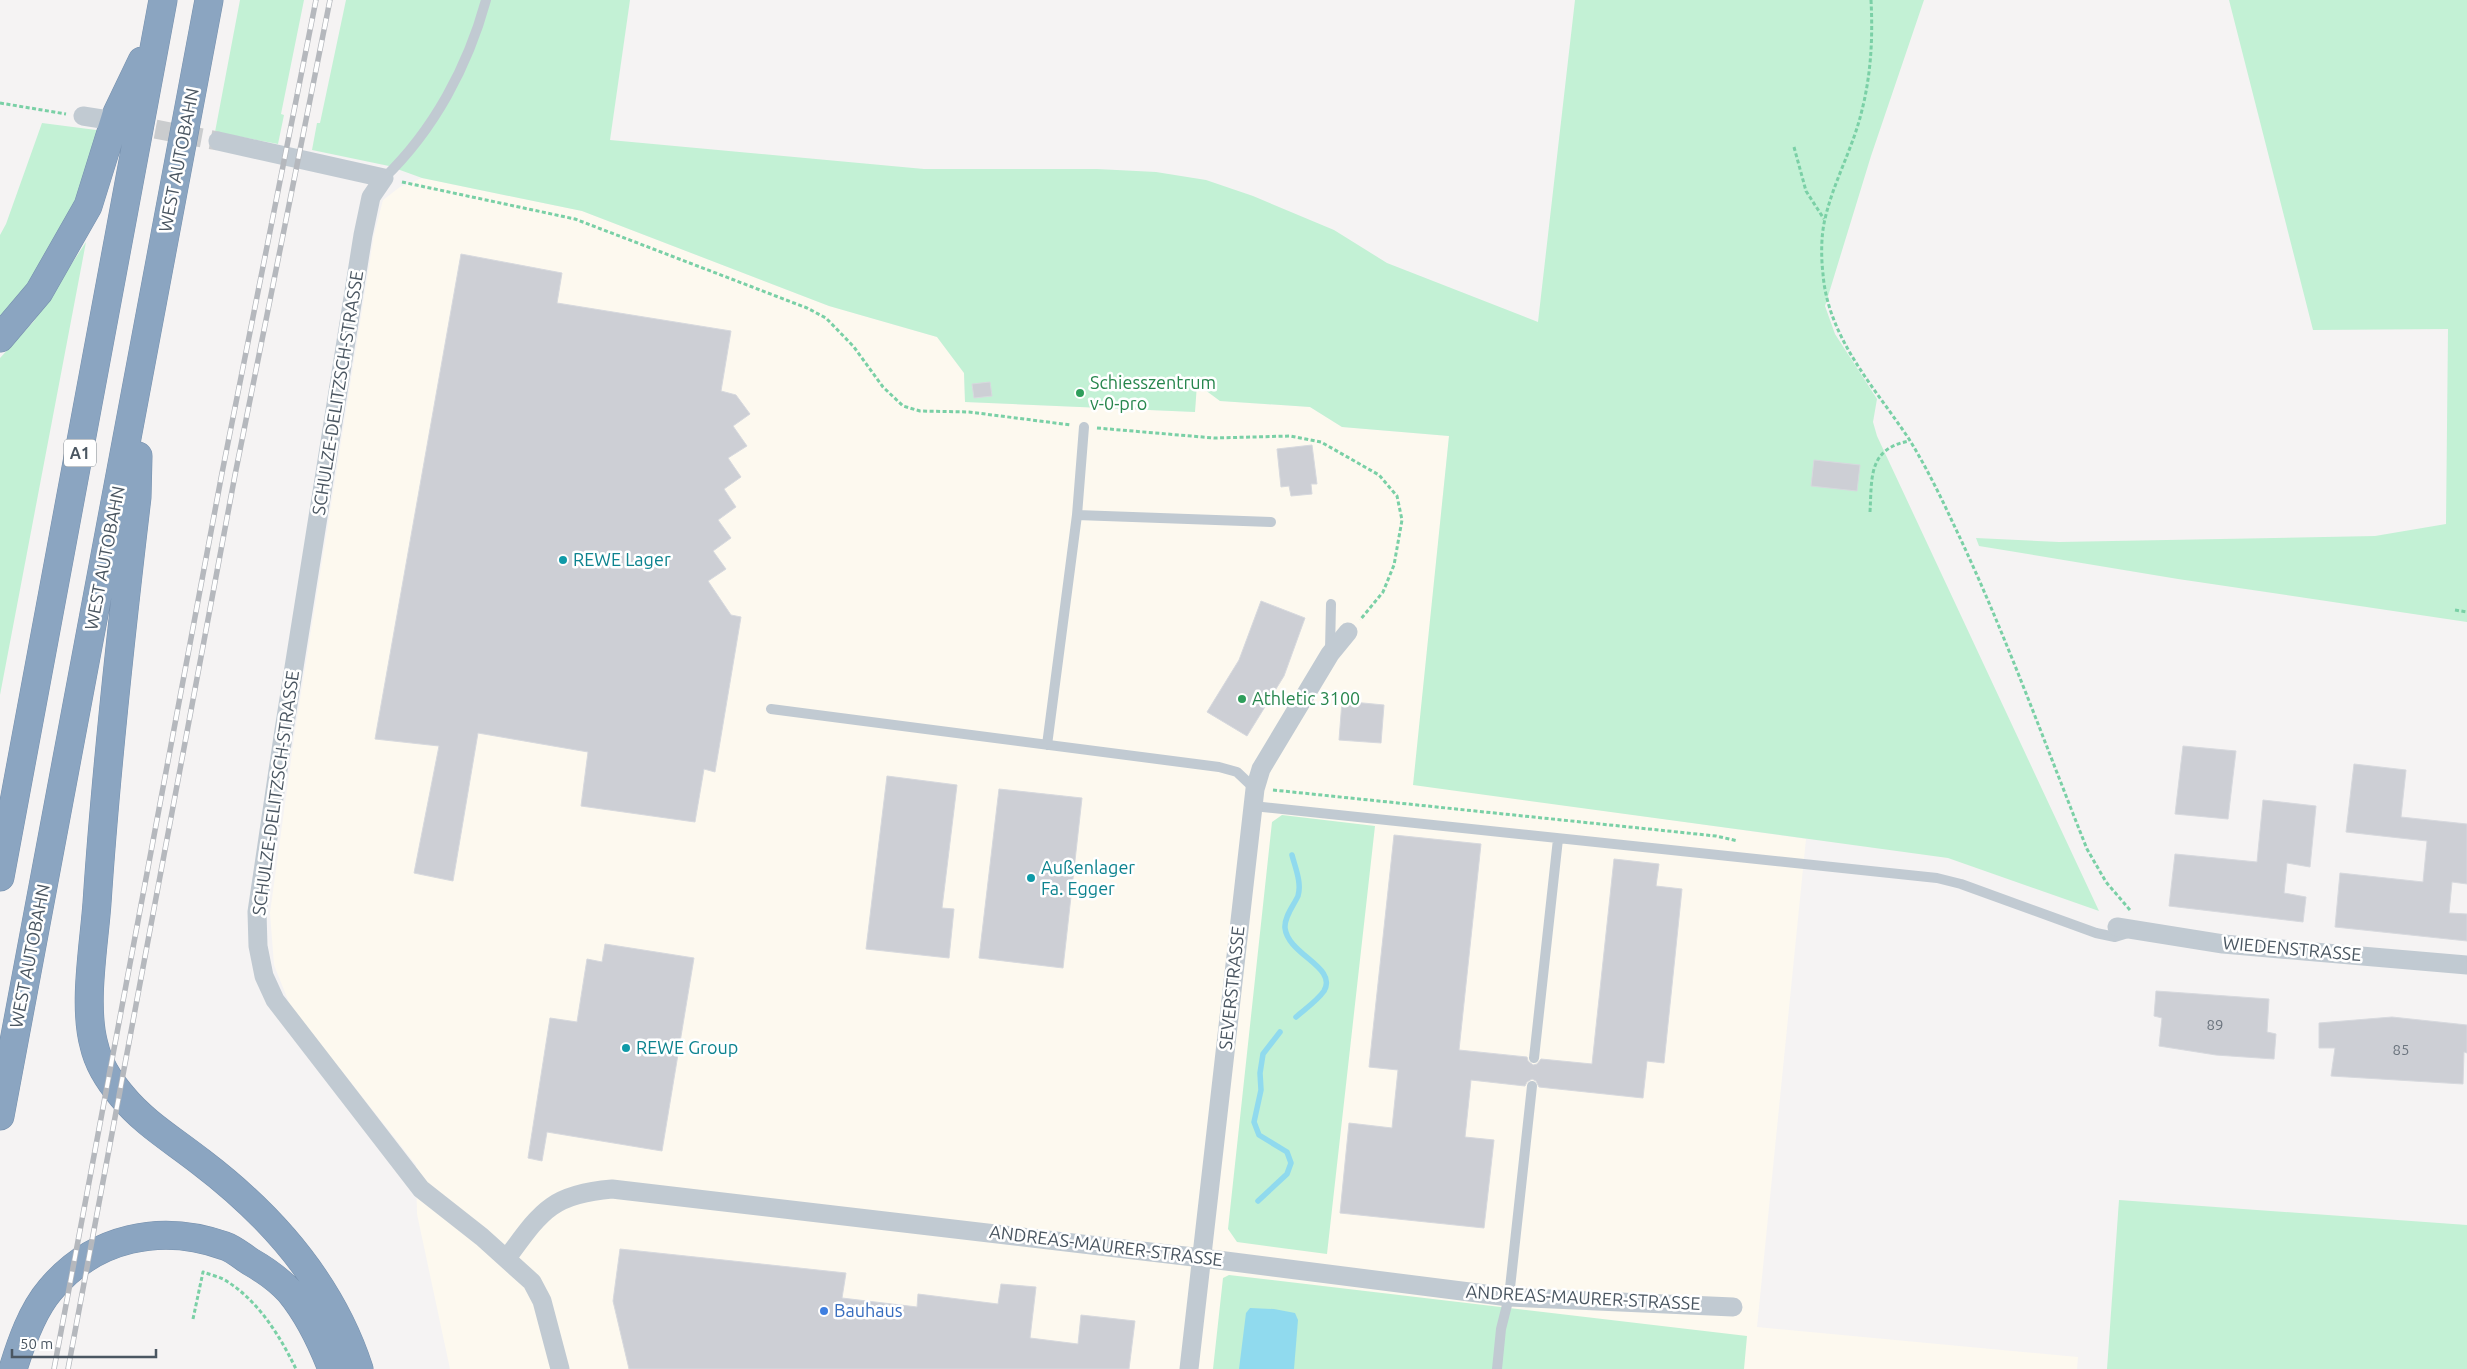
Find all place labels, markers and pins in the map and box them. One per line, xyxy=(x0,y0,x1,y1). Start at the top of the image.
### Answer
place label: Schiesszentrum v-0-pro xyxy=(1090,372,1216,413)
marker: Schiesszentrum v-0-pro xyxy=(1074,387,1086,399)
place label: REWE Lager xyxy=(573,549,671,569)
marker: REWE Lager xyxy=(557,554,569,566)
place label: Athletic 3100 xyxy=(1252,688,1360,708)
marker: Athletic 3100 xyxy=(1236,693,1248,705)
place label: Außenlager Fa. Egger xyxy=(1041,857,1135,898)
marker: Außenlager Fa. Egger xyxy=(1025,872,1037,884)
place label: REWE Group xyxy=(636,1037,738,1057)
marker: REWE Group xyxy=(620,1042,632,1054)
place label: Bauhaus xyxy=(834,1300,903,1320)
marker: Bauhaus xyxy=(818,1305,830,1317)

